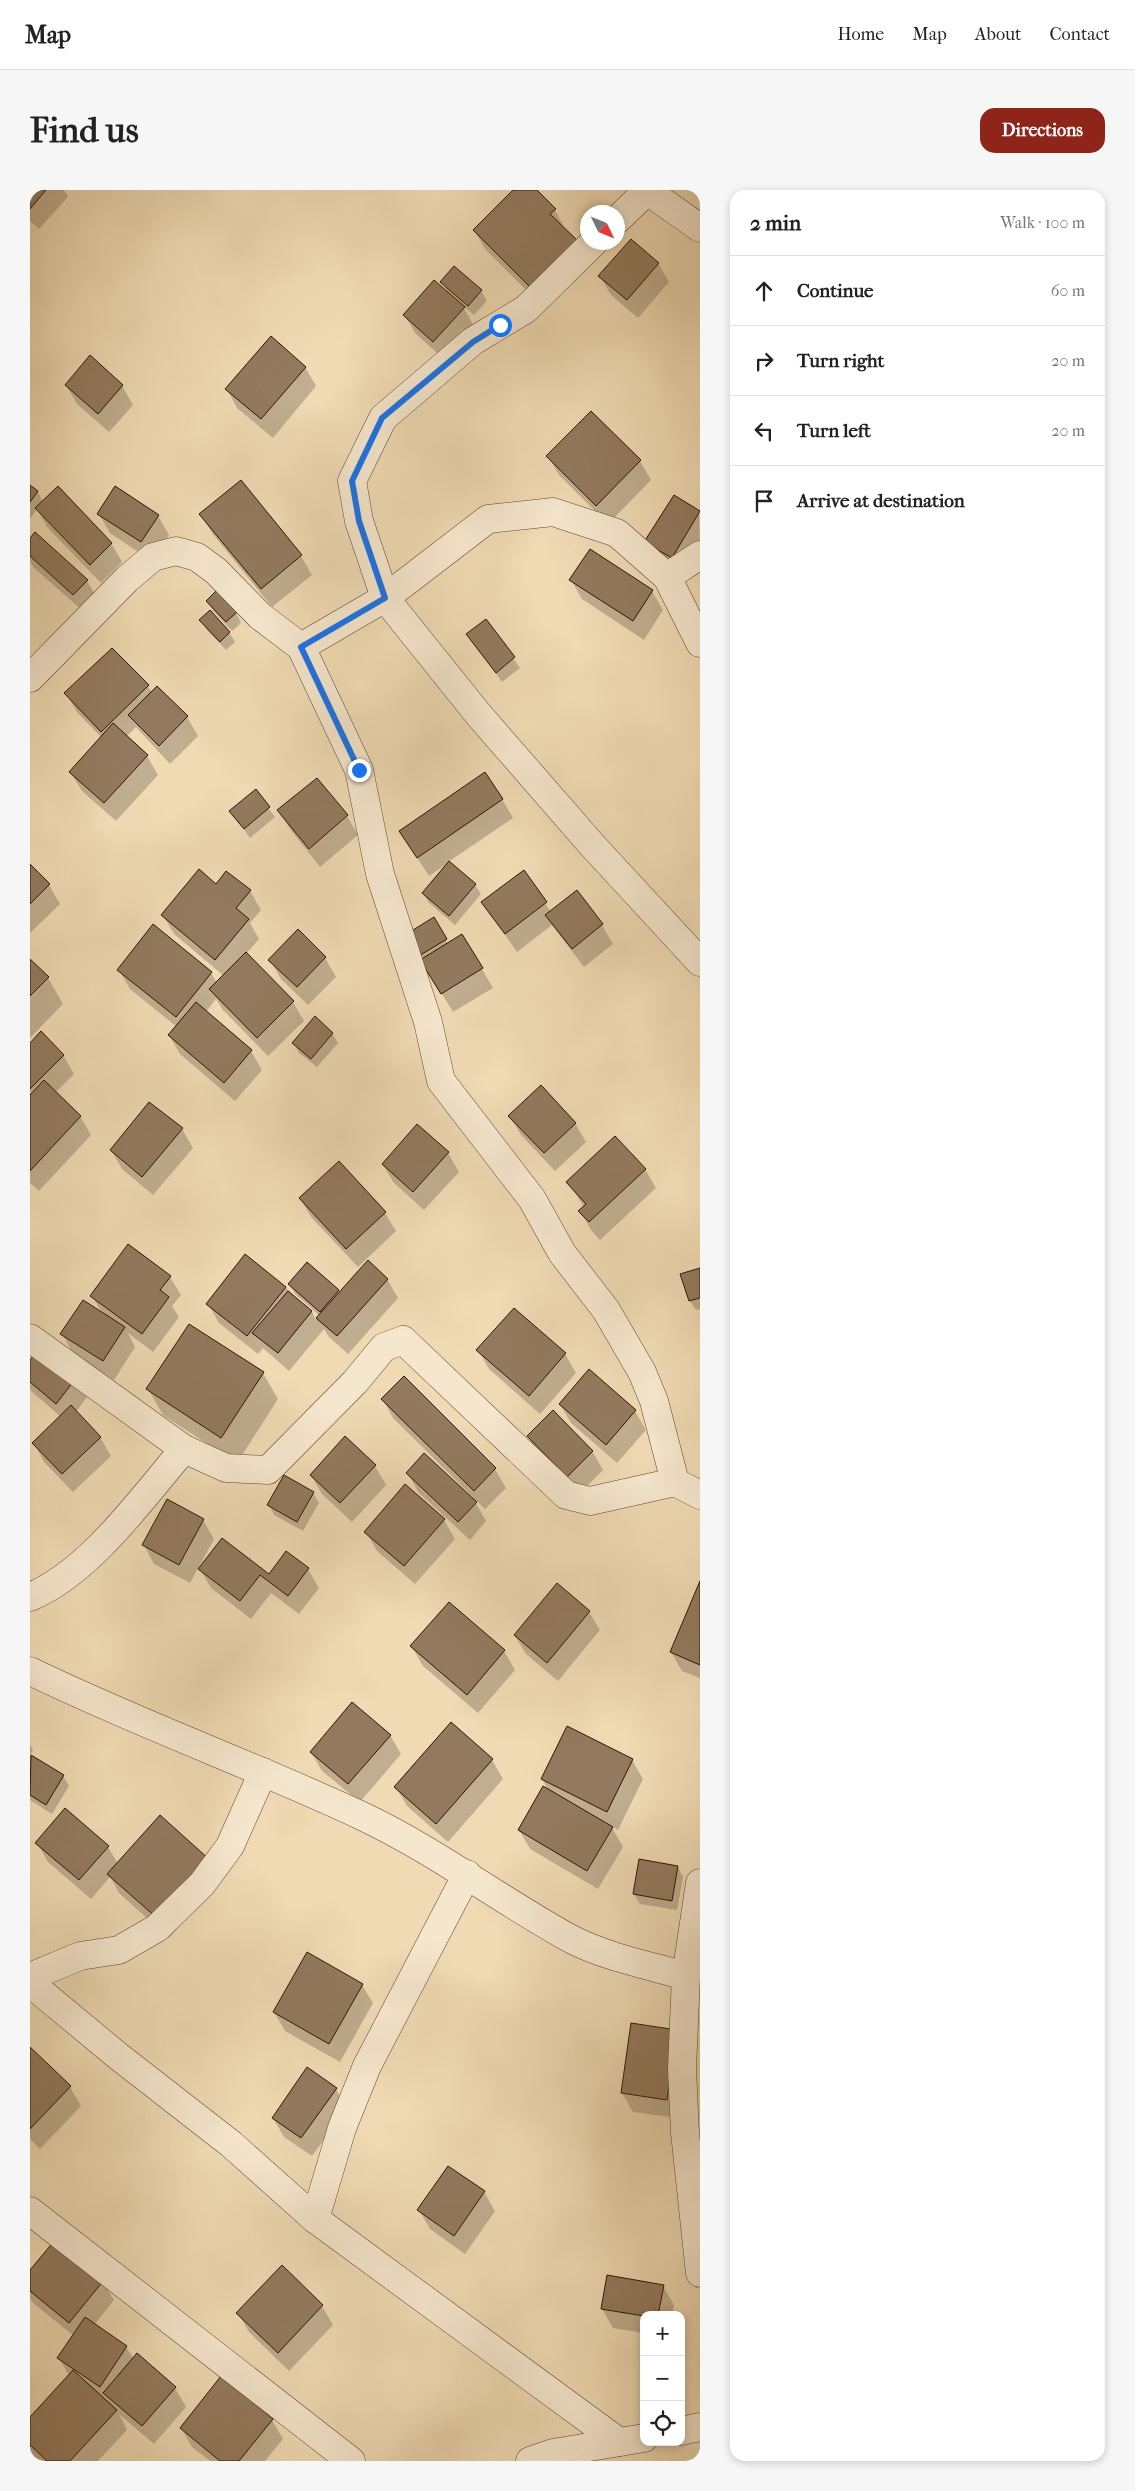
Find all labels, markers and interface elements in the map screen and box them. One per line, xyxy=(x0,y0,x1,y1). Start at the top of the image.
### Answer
text: Map xyxy=(25,21,71,49)
text: Home xyxy=(837,24,884,45)
text: Map xyxy=(912,24,947,45)
text: About xyxy=(975,24,1021,45)
text: Contact xyxy=(1049,24,1110,45)
button: Directions xyxy=(980,108,1105,153)
text: Find us xyxy=(30,110,139,151)
north arrow xyxy=(580,205,625,250)
text: 2 min xyxy=(750,211,801,235)
text: Walk · 100 m xyxy=(1000,213,1085,232)
icon: ahead xyxy=(750,277,778,305)
text: Continue xyxy=(797,280,873,302)
text: 60 m xyxy=(1051,281,1085,300)
route start xyxy=(489,314,512,337)
icon: right xyxy=(750,347,778,375)
text: Turn right xyxy=(797,350,884,372)
text: 20 m xyxy=(1051,351,1085,370)
icon: left xyxy=(750,417,778,445)
text: Turn left xyxy=(797,420,871,442)
text: 20 m xyxy=(1051,421,1085,440)
icon: arrive xyxy=(750,487,778,515)
text: Arrive at destination xyxy=(797,490,965,512)
route end xyxy=(348,759,371,782)
map controls xyxy=(640,2311,685,2446)
button: + xyxy=(640,2311,685,2356)
button: − xyxy=(640,2356,685,2401)
button: locate xyxy=(640,2401,685,2446)

